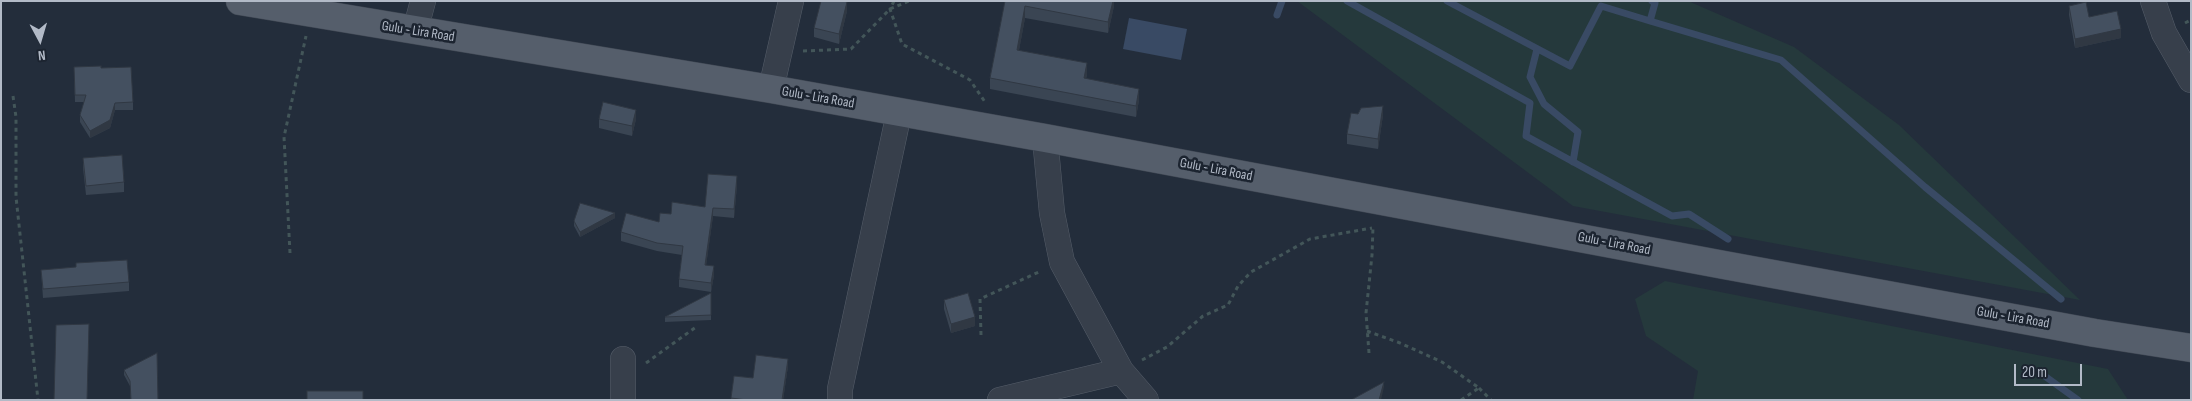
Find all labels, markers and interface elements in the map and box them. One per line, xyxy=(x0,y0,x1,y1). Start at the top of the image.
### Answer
north arrow xyxy=(15,15,65,65)
street label: Gulu - Lira Road xyxy=(380,18,456,46)
text: N xyxy=(37,47,46,64)
street label: Gulu - Lira Road xyxy=(780,83,856,113)
street label: Gulu - Lira Road xyxy=(1178,155,1254,185)
street label: Gulu - Lira Road xyxy=(1576,229,1652,259)
street label: Gulu - Lira Road xyxy=(1975,303,2051,333)
scale bar xyxy=(2017,354,2084,386)
text: 20 m xyxy=(2022,363,2047,382)

